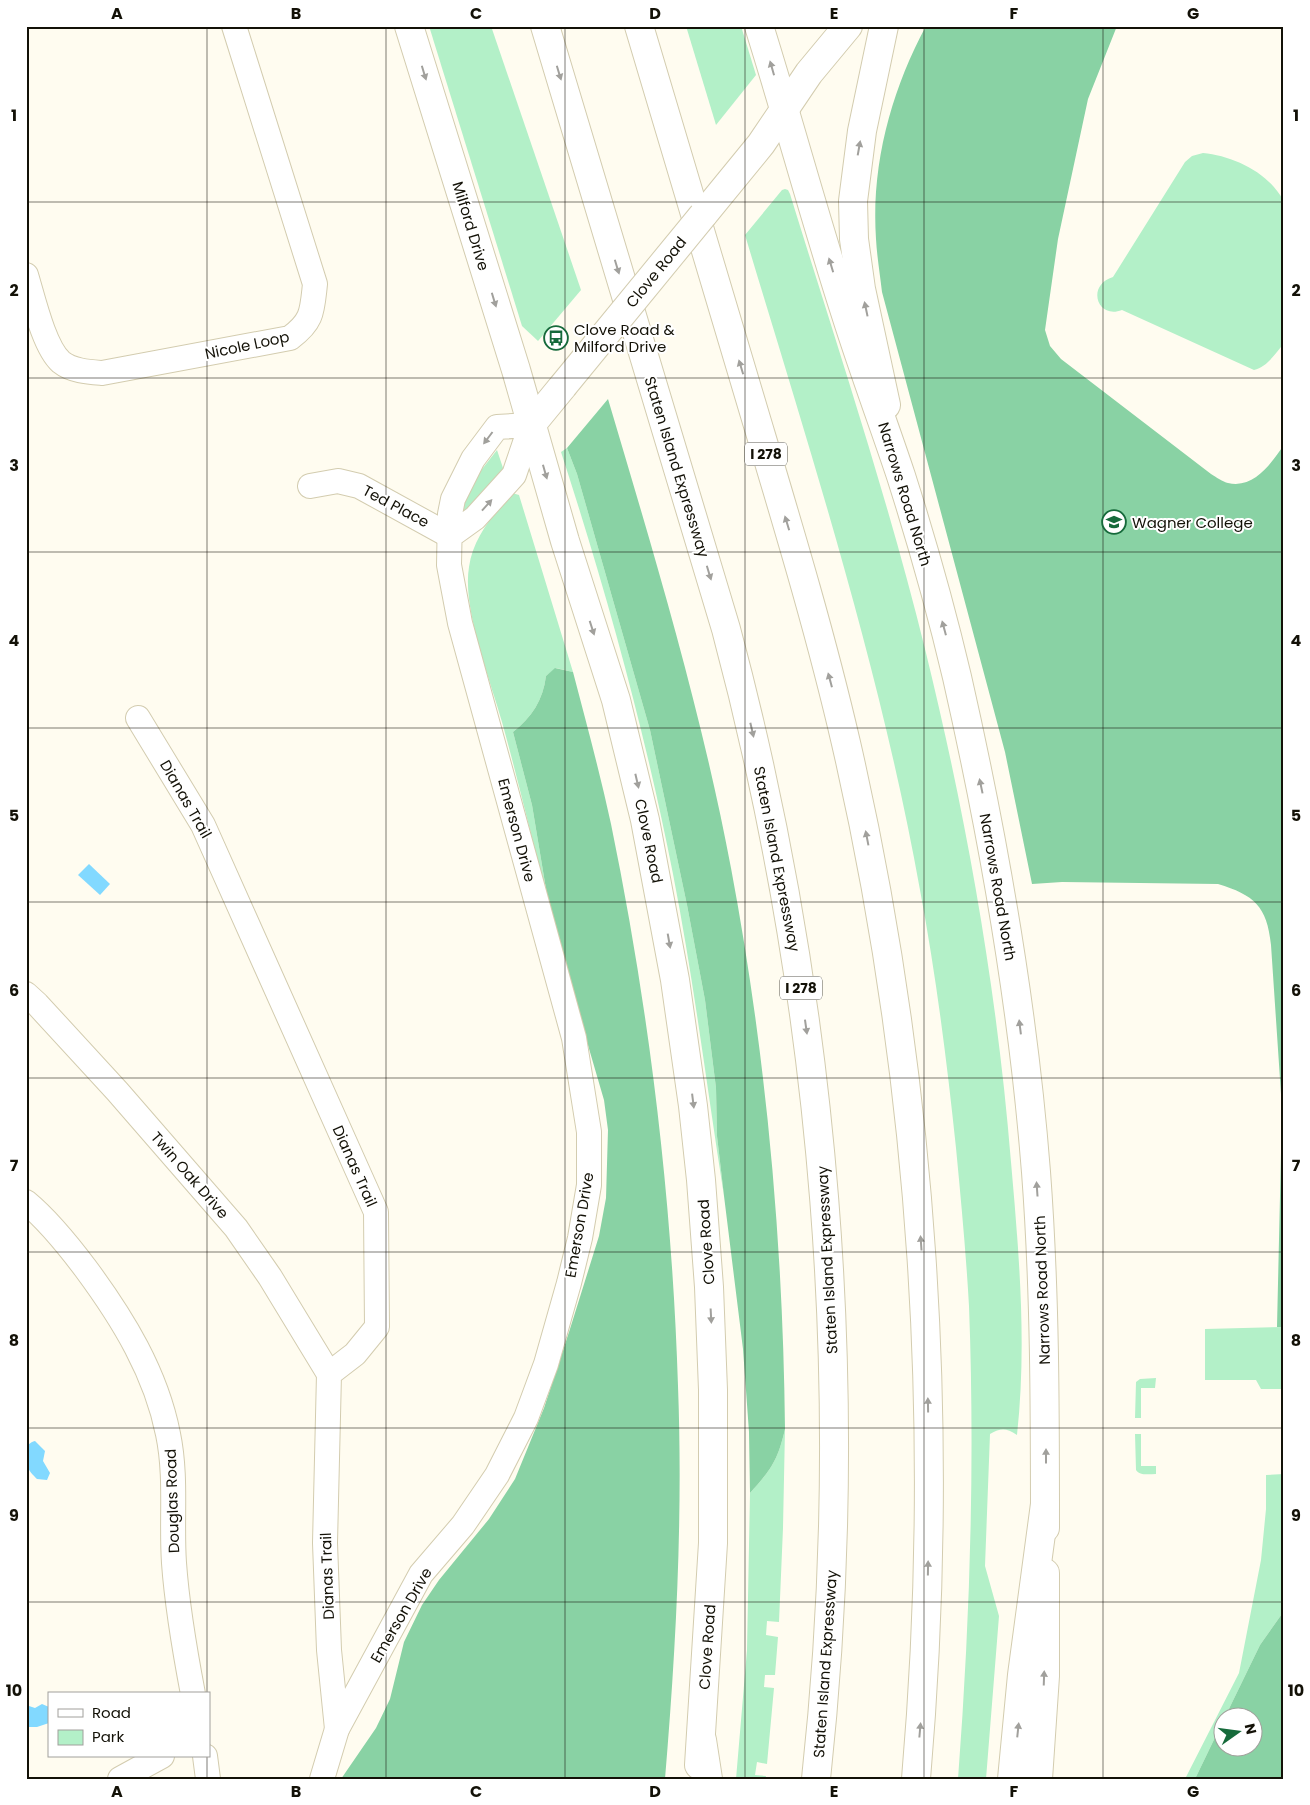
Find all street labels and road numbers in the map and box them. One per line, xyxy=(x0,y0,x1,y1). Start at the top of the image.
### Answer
street label: Milford Drive xyxy=(447,179,495,273)
street label: Clove Road xyxy=(621,232,691,312)
street label: Nicole Loop xyxy=(203,326,291,364)
street label: Staten Island Expressway xyxy=(639,374,715,561)
street label: Narrows Road North xyxy=(873,419,937,569)
road number: I 278 xyxy=(745,442,787,466)
street label: Ted Place xyxy=(359,480,433,532)
street label: Dianas Trail xyxy=(155,756,217,842)
street label: Staten Island Expressway xyxy=(749,765,805,954)
street label: Emerson Drive xyxy=(493,776,541,884)
street label: Clove Road xyxy=(630,797,668,885)
street label: Narrows Road North xyxy=(975,812,1021,962)
road number: I 278 xyxy=(780,976,822,1000)
street label: Dianas Trail xyxy=(328,1122,382,1210)
street label: Twin Oak Drive xyxy=(146,1127,234,1223)
street label: Staten Island Expressway xyxy=(812,1165,842,1355)
street label: Emerson Drive xyxy=(559,1171,599,1279)
street label: Clove Road xyxy=(693,1199,719,1285)
street label: Narrows Road North xyxy=(1029,1215,1055,1365)
street label: Douglas Road xyxy=(160,1448,184,1554)
street label: Dianas Trail xyxy=(315,1532,339,1620)
street label: Emerson Drive xyxy=(365,1564,437,1666)
street label: Staten Island Expressway xyxy=(808,1569,842,1759)
street label: Clove Road xyxy=(694,1604,720,1690)

